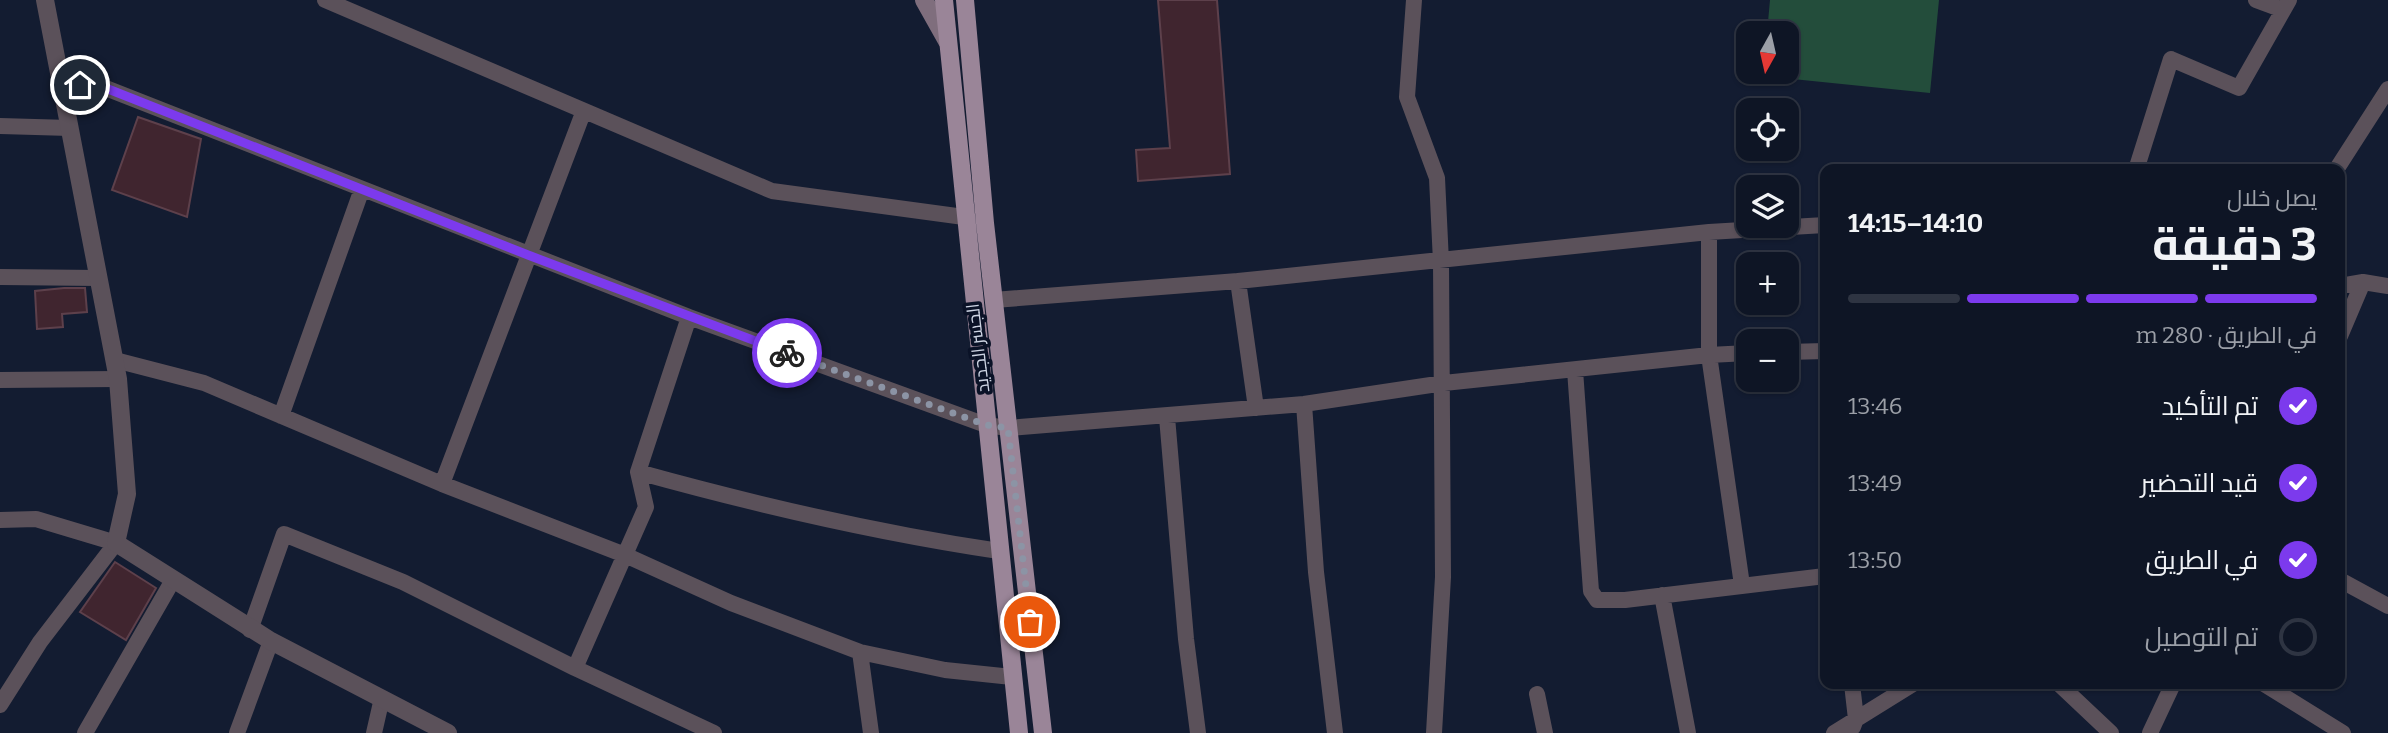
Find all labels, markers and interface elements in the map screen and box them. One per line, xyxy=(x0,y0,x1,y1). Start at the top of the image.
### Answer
north arrow xyxy=(1736,21,1799,84)
map controls xyxy=(1736,21,1799,392)
pin xyxy=(50,55,110,115)
icon: home xyxy=(61,66,99,104)
button: locate xyxy=(1736,98,1799,161)
button: layers xyxy=(1736,175,1799,238)
text: يصل خلال xyxy=(2227,184,2317,212)
text: 14:10–14:15 xyxy=(1848,208,1983,239)
text: 3 دقيقة xyxy=(2152,217,2317,272)
button: + xyxy=(1736,252,1799,315)
street label: الجسر الجديد xyxy=(962,302,994,394)
courier xyxy=(752,318,822,388)
text: في الطريق · 280 m xyxy=(2136,321,2317,349)
button: − xyxy=(1736,329,1799,392)
icon: bike xyxy=(768,334,806,372)
icon: check xyxy=(2279,387,2317,425)
text: تم التأكيد xyxy=(2161,391,2258,422)
text: 13:46 xyxy=(1848,392,1902,420)
icon: check xyxy=(2279,464,2317,502)
text: قيد التحضير xyxy=(2140,468,2258,499)
text: 13:49 xyxy=(1848,469,1902,497)
icon: check xyxy=(2279,541,2317,579)
text: في الطريق xyxy=(2145,545,2258,576)
text: 13:50 xyxy=(1848,546,1902,574)
pin xyxy=(1000,592,1060,652)
icon: bag xyxy=(1011,603,1049,641)
text: تم التوصيل xyxy=(2145,622,2258,653)

